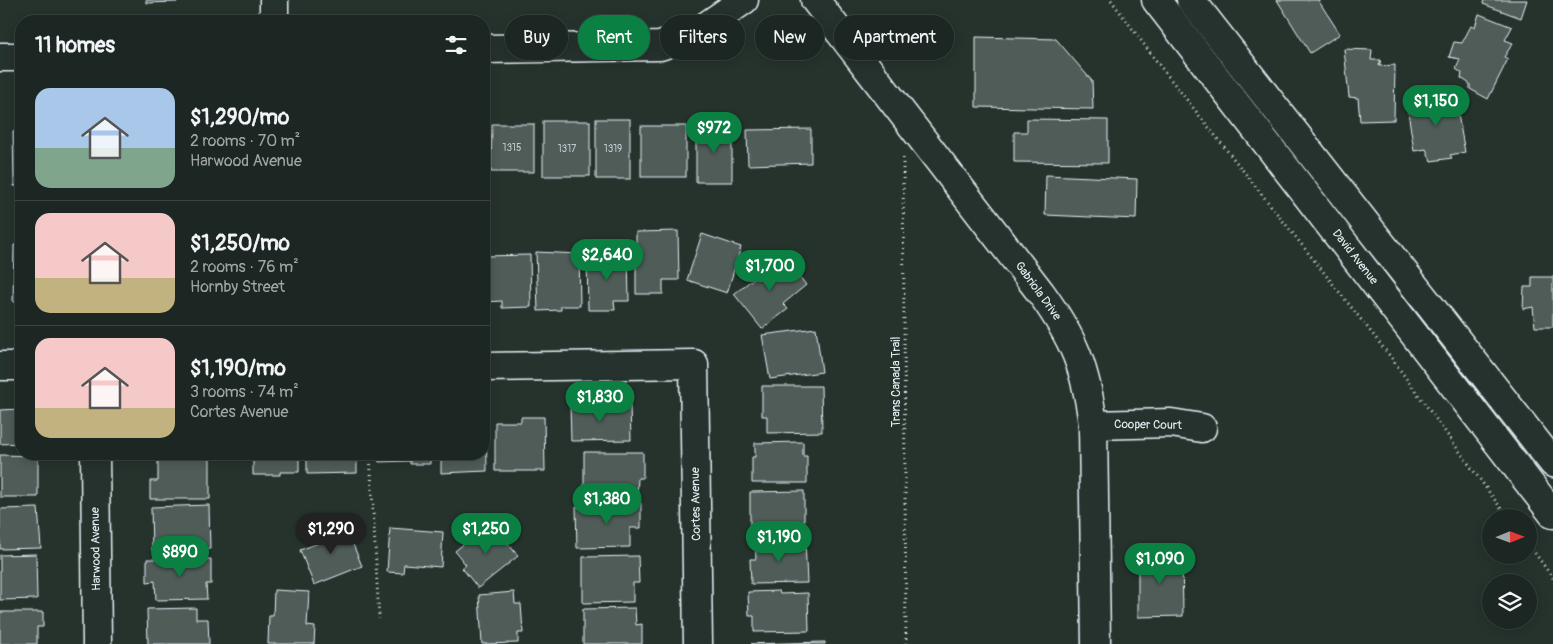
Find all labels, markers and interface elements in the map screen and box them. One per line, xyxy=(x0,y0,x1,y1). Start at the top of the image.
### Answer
chip: Buy xyxy=(505,15,568,60)
chip: Rent xyxy=(578,15,650,60)
chip: Filters xyxy=(660,15,745,60)
chip: New xyxy=(755,15,824,60)
chip: Apartment xyxy=(834,15,954,60)
icon: filters xyxy=(442,31,470,59)
text: 11 homes xyxy=(35,32,115,59)
pin: $1,150 xyxy=(1395,84,1477,127)
text: $1,150 xyxy=(1414,91,1458,111)
text: $1,290/mo xyxy=(190,104,289,131)
icon: home xyxy=(75,108,135,168)
pin: $972 xyxy=(684,112,744,154)
text: $972 xyxy=(697,118,731,138)
text: 2 rooms · 70 m² xyxy=(190,131,300,151)
house number: 1315 xyxy=(503,142,521,154)
house number: 1317 xyxy=(558,143,577,155)
house number: 1319 xyxy=(604,143,622,155)
text: Harwood Avenue xyxy=(190,151,302,171)
street label: David Avenue xyxy=(1329,226,1381,288)
text: $1,250/mo xyxy=(190,230,290,257)
icon: home xyxy=(75,233,135,293)
pin: $2,640 xyxy=(566,238,648,281)
text: $2,640 xyxy=(581,245,633,265)
pin: $1,700 xyxy=(729,250,811,292)
text: $1,700 xyxy=(745,256,795,276)
text: 2 rooms · 76 m² xyxy=(190,257,299,277)
street label: Gabriola Drive xyxy=(1012,259,1064,323)
text: Hornby Street xyxy=(190,277,285,297)
street label: Trans Canada Trail xyxy=(889,337,904,427)
text: $1,190/mo xyxy=(190,355,286,382)
icon: home xyxy=(75,358,135,418)
pin: $1,830 xyxy=(559,380,641,423)
text: 3 rooms · 74 m² xyxy=(190,382,299,402)
text: $1,830 xyxy=(577,387,623,407)
text: Cortes Avenue xyxy=(190,402,288,422)
street label: Cooper Court xyxy=(1114,417,1182,433)
street label: Cortes Avenue xyxy=(688,467,704,541)
pin: $1,380 xyxy=(566,482,648,525)
text: $1,380 xyxy=(584,489,630,509)
street label: Harwood Avenue xyxy=(88,507,104,591)
north arrow xyxy=(1482,509,1538,564)
map controls xyxy=(1482,509,1537,629)
pin: $1,290 xyxy=(290,512,372,555)
pin: $1,250 xyxy=(445,512,527,555)
text: $1,290 xyxy=(307,519,355,539)
text: $1,250 xyxy=(462,519,510,539)
pin: $1,190 xyxy=(738,520,820,563)
text: $1,190 xyxy=(757,527,801,547)
pin: $890 xyxy=(150,536,210,578)
text: $890 xyxy=(162,542,198,562)
pin: $1,090 xyxy=(1119,542,1201,585)
text: $1,090 xyxy=(1135,549,1185,569)
button: layers xyxy=(1482,574,1537,629)

